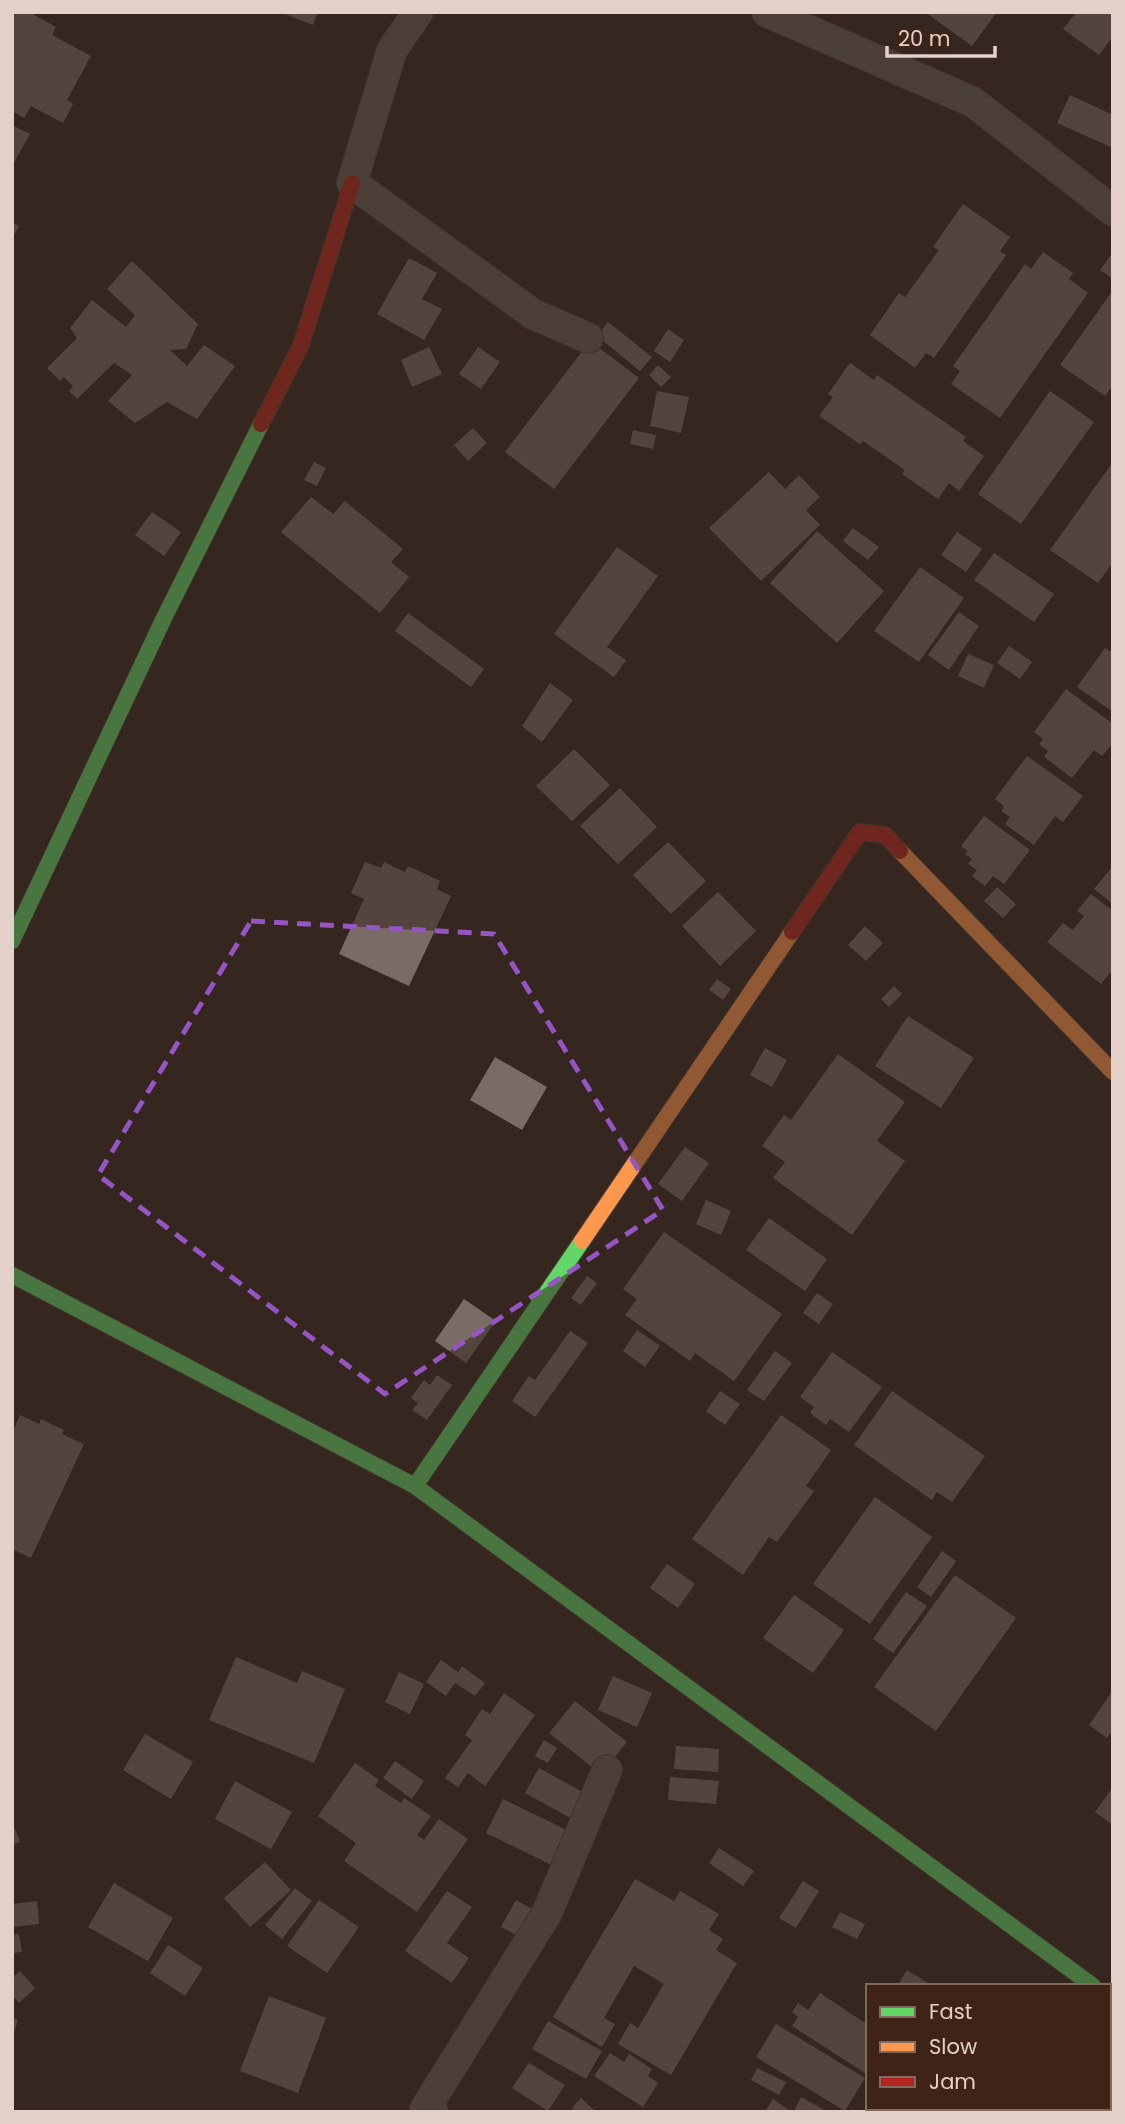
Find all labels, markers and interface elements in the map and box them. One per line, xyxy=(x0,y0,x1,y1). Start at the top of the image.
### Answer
scale bar xyxy=(887,14,996,58)
text: 20 m xyxy=(898,24,951,53)
legend xyxy=(866,1984,1111,2110)
text: Fast xyxy=(929,1997,972,2026)
text: Slow xyxy=(929,2032,977,2061)
text: Jam xyxy=(929,2067,976,2096)

